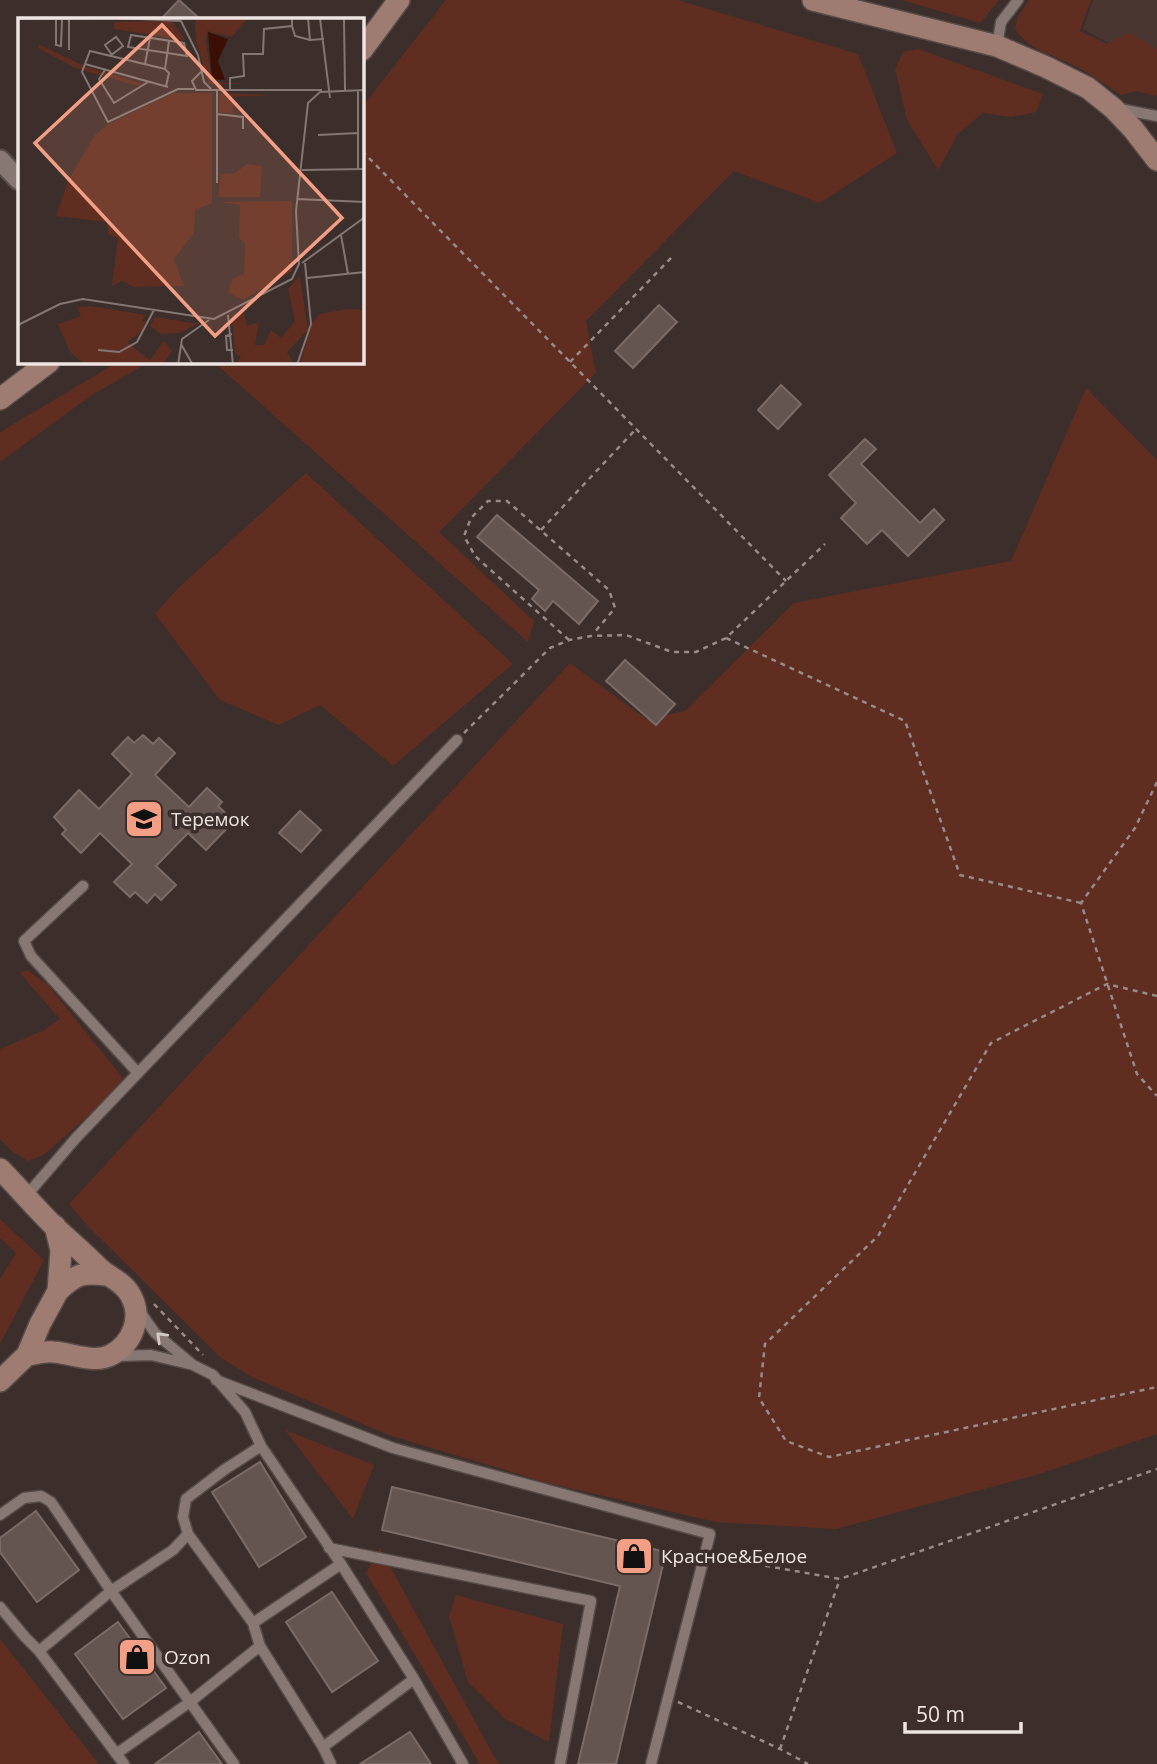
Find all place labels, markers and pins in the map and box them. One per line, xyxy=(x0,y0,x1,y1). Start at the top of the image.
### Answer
school or university icon: Теремок xyxy=(123,798,165,840)
place label: Теремок xyxy=(171,806,250,832)
shop icon: Красное&Белое xyxy=(613,1535,655,1577)
place label: Красное&Белое xyxy=(661,1543,807,1569)
shop icon: Ozon xyxy=(116,1636,158,1678)
place label: Ozon xyxy=(164,1644,211,1670)

